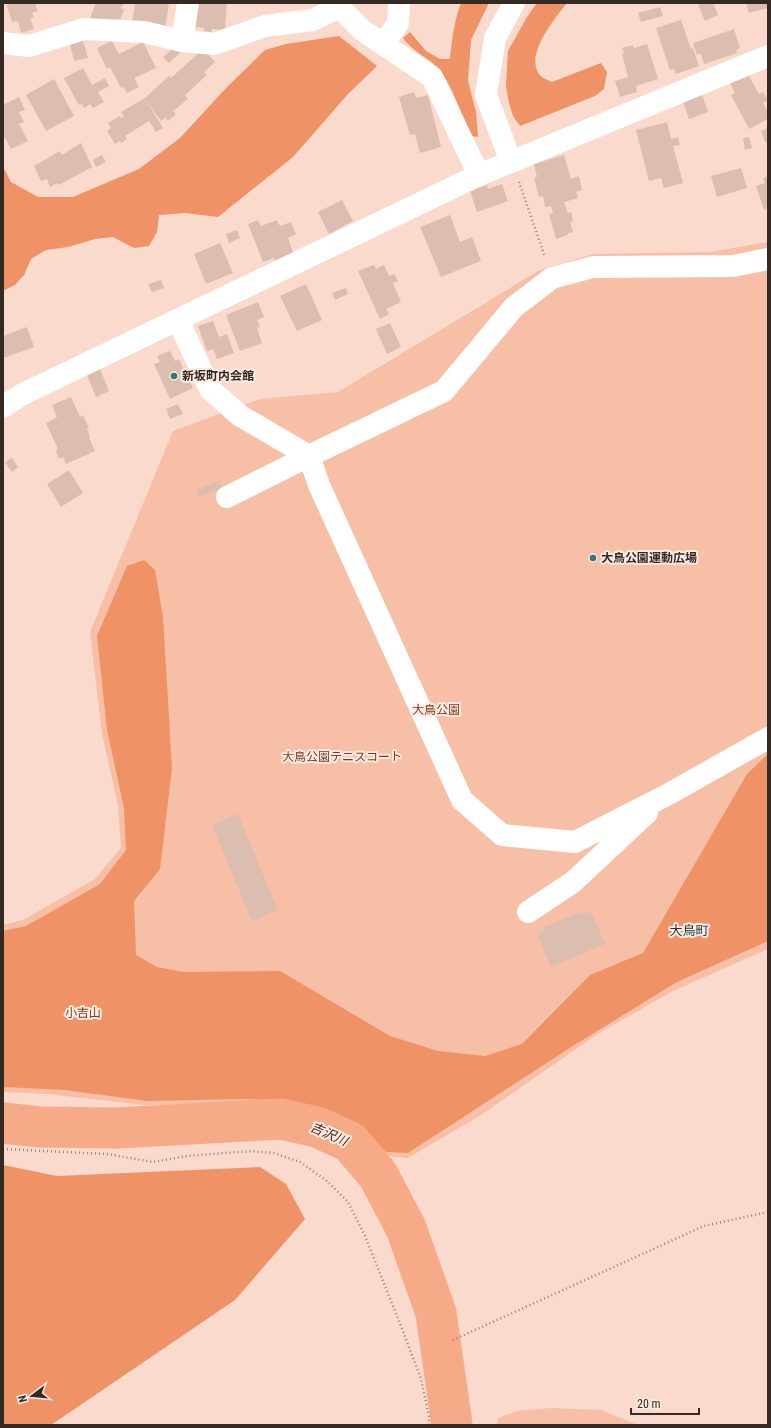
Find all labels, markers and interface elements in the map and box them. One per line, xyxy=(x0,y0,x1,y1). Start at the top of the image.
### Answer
place label: 新坂町内会館 xyxy=(182,369,254,383)
marker: 新坂町内会館 xyxy=(169,371,179,381)
place label: 大鳥公園運動広場 xyxy=(601,551,697,565)
marker: 大鳥公園運動広場 xyxy=(588,553,598,563)
park label: 大鳥公園 xyxy=(412,703,460,717)
park label: 大鳥公園テニスコート xyxy=(282,750,402,764)
district label: 大鳥町 xyxy=(669,923,709,938)
park label: 小吉山 xyxy=(65,1006,101,1020)
water label: 吉沢川 xyxy=(308,1119,352,1150)
north arrow xyxy=(12,1376,52,1416)
scale bar xyxy=(631,1390,699,1416)
text: N xyxy=(16,1393,30,1404)
text: 20 m xyxy=(637,1397,661,1411)

